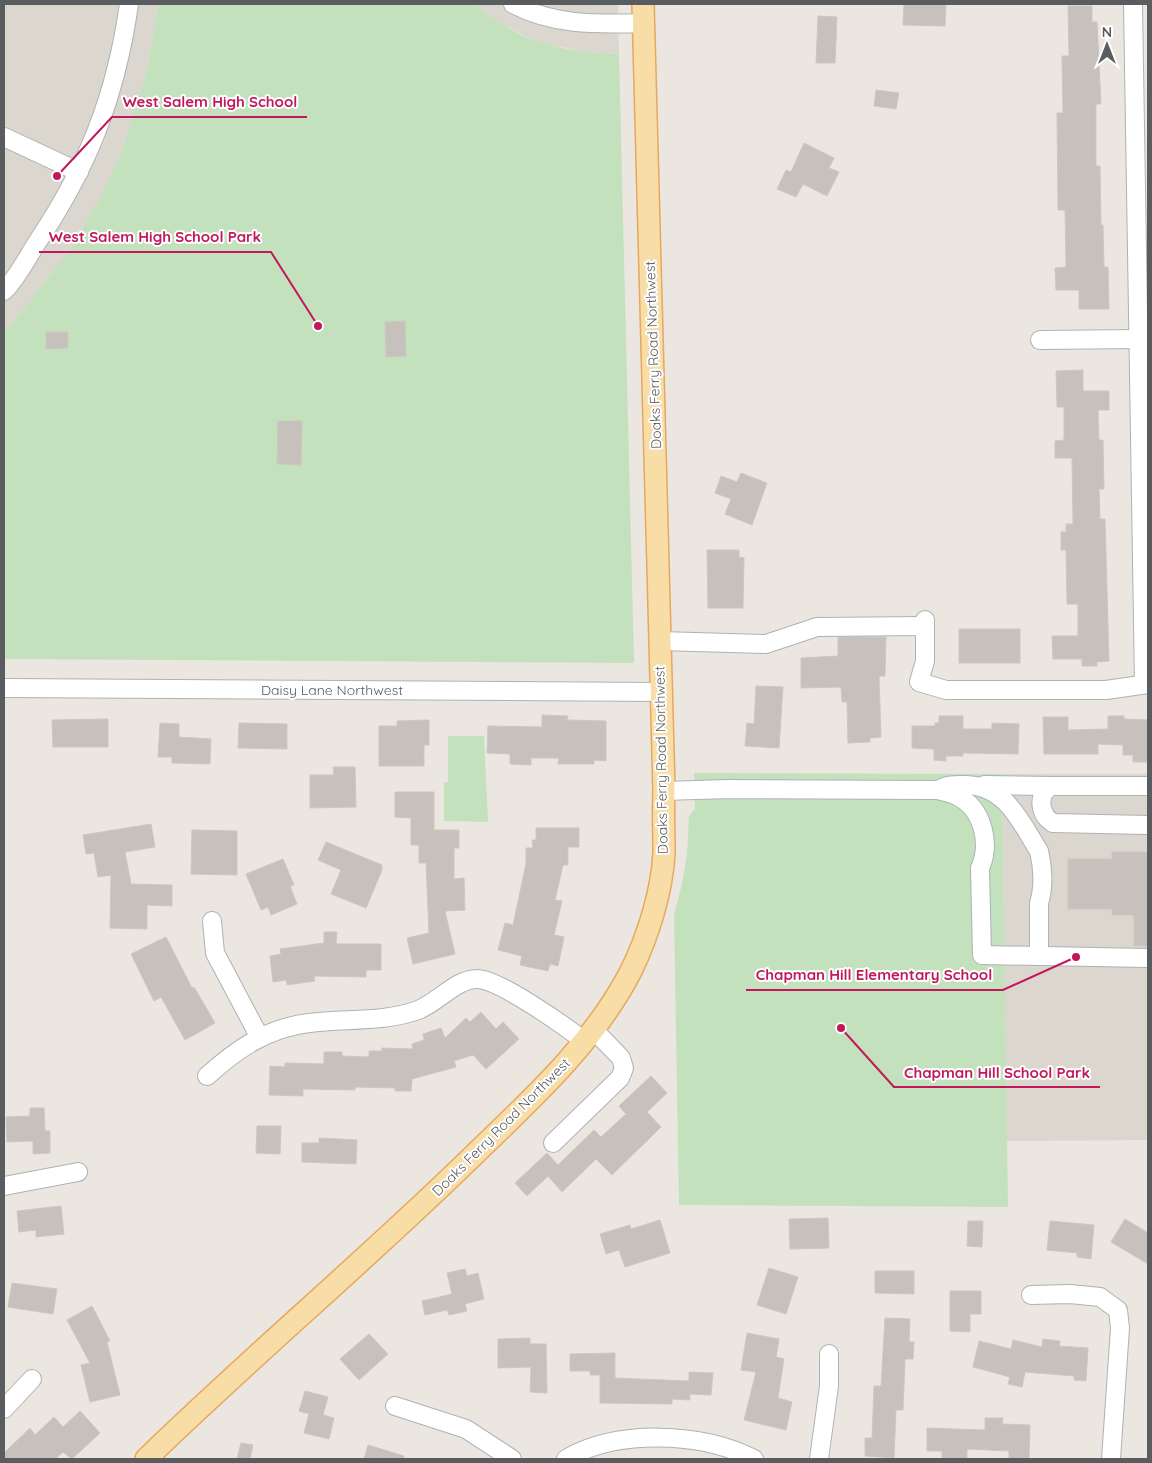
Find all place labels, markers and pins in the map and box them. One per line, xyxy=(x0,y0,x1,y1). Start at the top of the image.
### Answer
callout: West Salem High School xyxy=(112,87,307,117)
callout: West Salem High School Park xyxy=(39,222,271,252)
callout: Chapman Hill Elementary School xyxy=(746,960,1003,990)
callout: Chapman Hill School Park xyxy=(894,1057,1100,1087)

